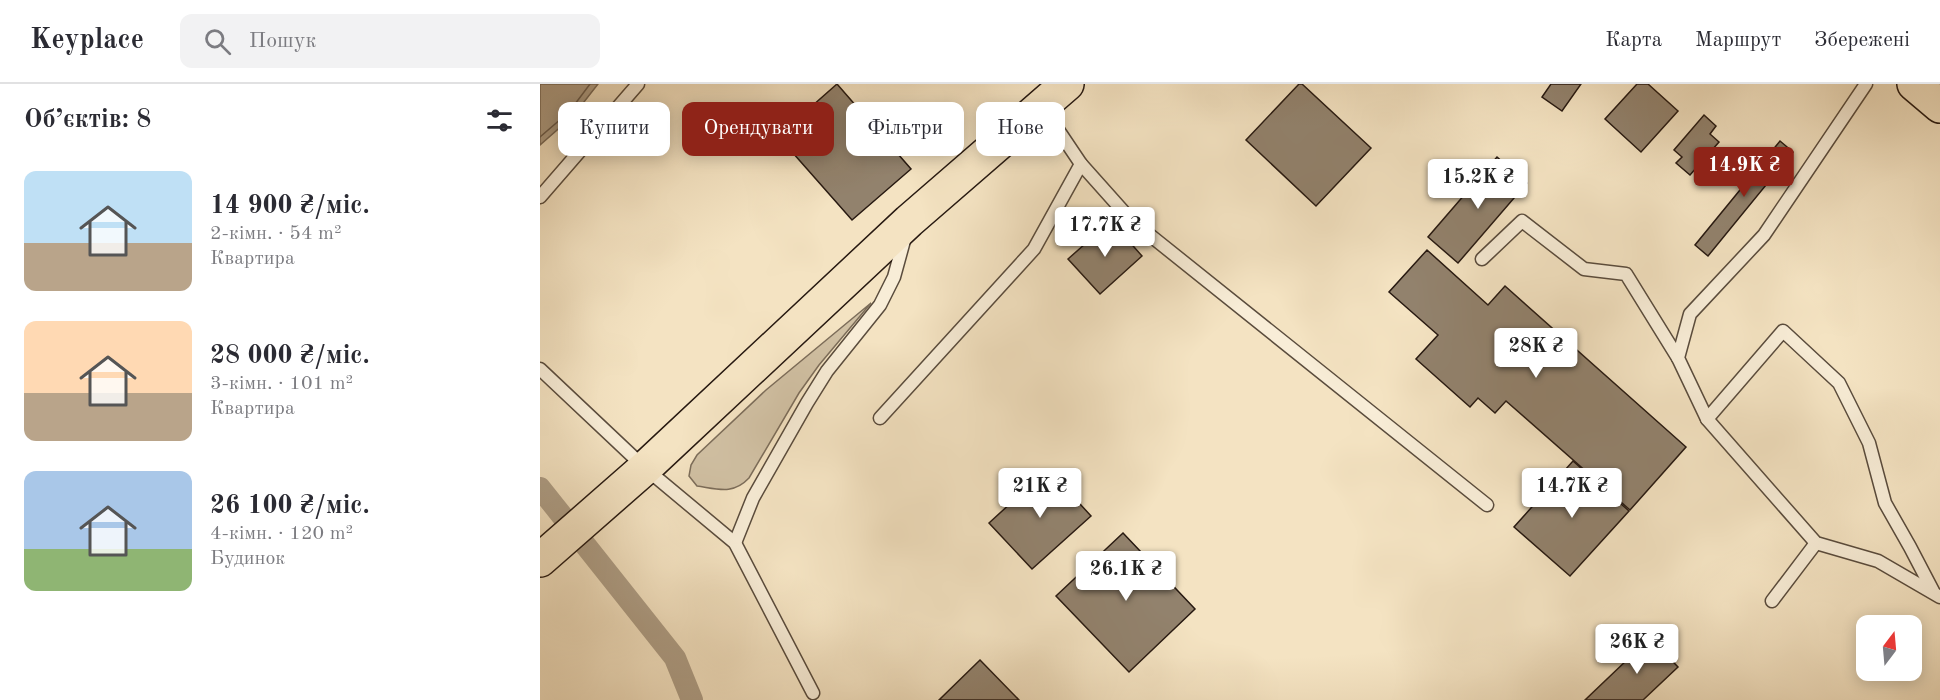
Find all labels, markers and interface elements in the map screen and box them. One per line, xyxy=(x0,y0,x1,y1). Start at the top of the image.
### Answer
search box xyxy=(180,14,600,68)
icon: search xyxy=(201,25,234,58)
text: Keyplace xyxy=(30,27,144,55)
text: Пошук xyxy=(249,30,317,52)
text: Карта xyxy=(1605,30,1662,51)
text: Маршрут xyxy=(1695,30,1781,51)
text: Збережені xyxy=(1814,30,1910,51)
chip: Купити xyxy=(558,102,670,156)
chip: Орендувати xyxy=(682,102,834,156)
chip: Фільтри xyxy=(846,102,964,156)
chip: Нове xyxy=(976,102,1065,156)
icon: filters xyxy=(483,104,516,137)
text: Об’єктів: 8 xyxy=(24,107,151,133)
pin: 14.9K ₴ xyxy=(1689,147,1799,198)
text: 14.9K ₴ xyxy=(1708,156,1780,176)
pin: 15.2K ₴ xyxy=(1423,159,1533,210)
text: 15.2K ₴ xyxy=(1442,168,1514,188)
text: 14 900 ₴/міс. xyxy=(210,193,370,219)
icon: home xyxy=(72,195,144,267)
pin: 17.7K ₴ xyxy=(1050,207,1160,258)
text: 17.7K ₴ xyxy=(1069,216,1141,236)
text: 2-кімн. · 54 m² xyxy=(210,224,342,244)
text: Квартира xyxy=(210,249,295,269)
pin: 28K ₴ xyxy=(1494,328,1578,379)
text: 28K ₴ xyxy=(1508,337,1564,357)
text: 28 000 ₴/міс. xyxy=(210,343,370,369)
icon: home xyxy=(72,345,144,417)
text: 3-кімн. · 101 m² xyxy=(210,374,353,394)
text: Квартира xyxy=(210,399,295,419)
pin: 21K ₴ xyxy=(998,468,1082,519)
pin: 14.7K ₴ xyxy=(1517,468,1627,519)
text: 21K ₴ xyxy=(1012,477,1068,497)
text: 14.7K ₴ xyxy=(1536,477,1608,497)
text: 26 100 ₴/міс. xyxy=(210,493,370,519)
icon: home xyxy=(72,495,144,567)
text: 4-кімн. · 120 m² xyxy=(210,524,353,544)
text: Будинок xyxy=(210,549,285,569)
pin: 26.1K ₴ xyxy=(1071,551,1181,602)
text: 26.1K ₴ xyxy=(1090,560,1162,580)
north arrow xyxy=(1856,615,1922,681)
map controls xyxy=(1856,615,1922,681)
pin: 26K ₴ xyxy=(1595,624,1679,675)
text: 26K ₴ xyxy=(1609,633,1665,653)

